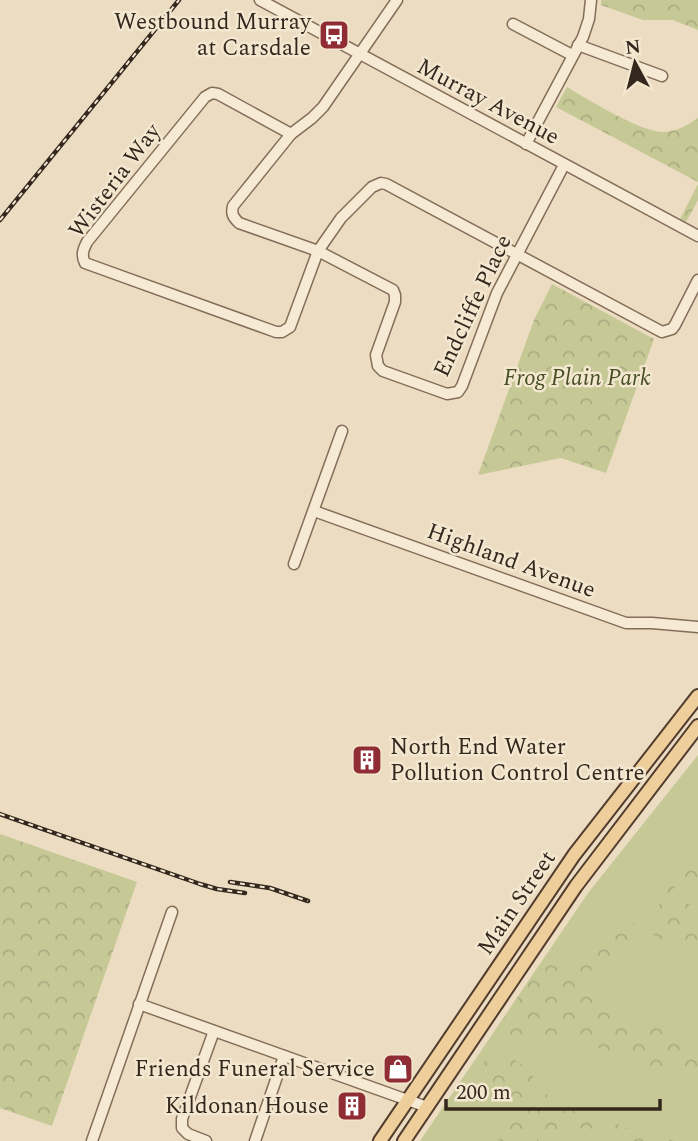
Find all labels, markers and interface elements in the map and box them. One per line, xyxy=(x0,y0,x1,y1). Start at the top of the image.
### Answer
place label: Westbound Murray at Carsdale xyxy=(114,5,312,66)
bus stop icon: Westbound Murray at Carsdale xyxy=(317,18,351,52)
north arrow xyxy=(600,28,670,98)
text: N xyxy=(624,32,643,63)
street label: Murray Avenue xyxy=(410,50,566,154)
street label: Wisteria Way xyxy=(60,115,171,246)
street label: Endcliffe Place xyxy=(425,229,521,383)
park label: Frog Plain Park xyxy=(503,361,651,396)
street label: Highland Avenue xyxy=(422,514,600,608)
place label: North End Water Pollution Control Centre xyxy=(390,730,645,791)
building icon: North End Water Pollution Control Centre xyxy=(350,743,384,777)
street label: Main Street xyxy=(469,843,565,963)
place label: Friends Funeral Service xyxy=(135,1052,375,1087)
shop icon: Friends Funeral Service xyxy=(381,1052,415,1086)
scale bar xyxy=(446,1068,660,1112)
text: 200 m xyxy=(456,1077,511,1109)
place label: Kildonan House xyxy=(165,1089,329,1124)
building icon: Kildonan House xyxy=(335,1089,369,1123)

